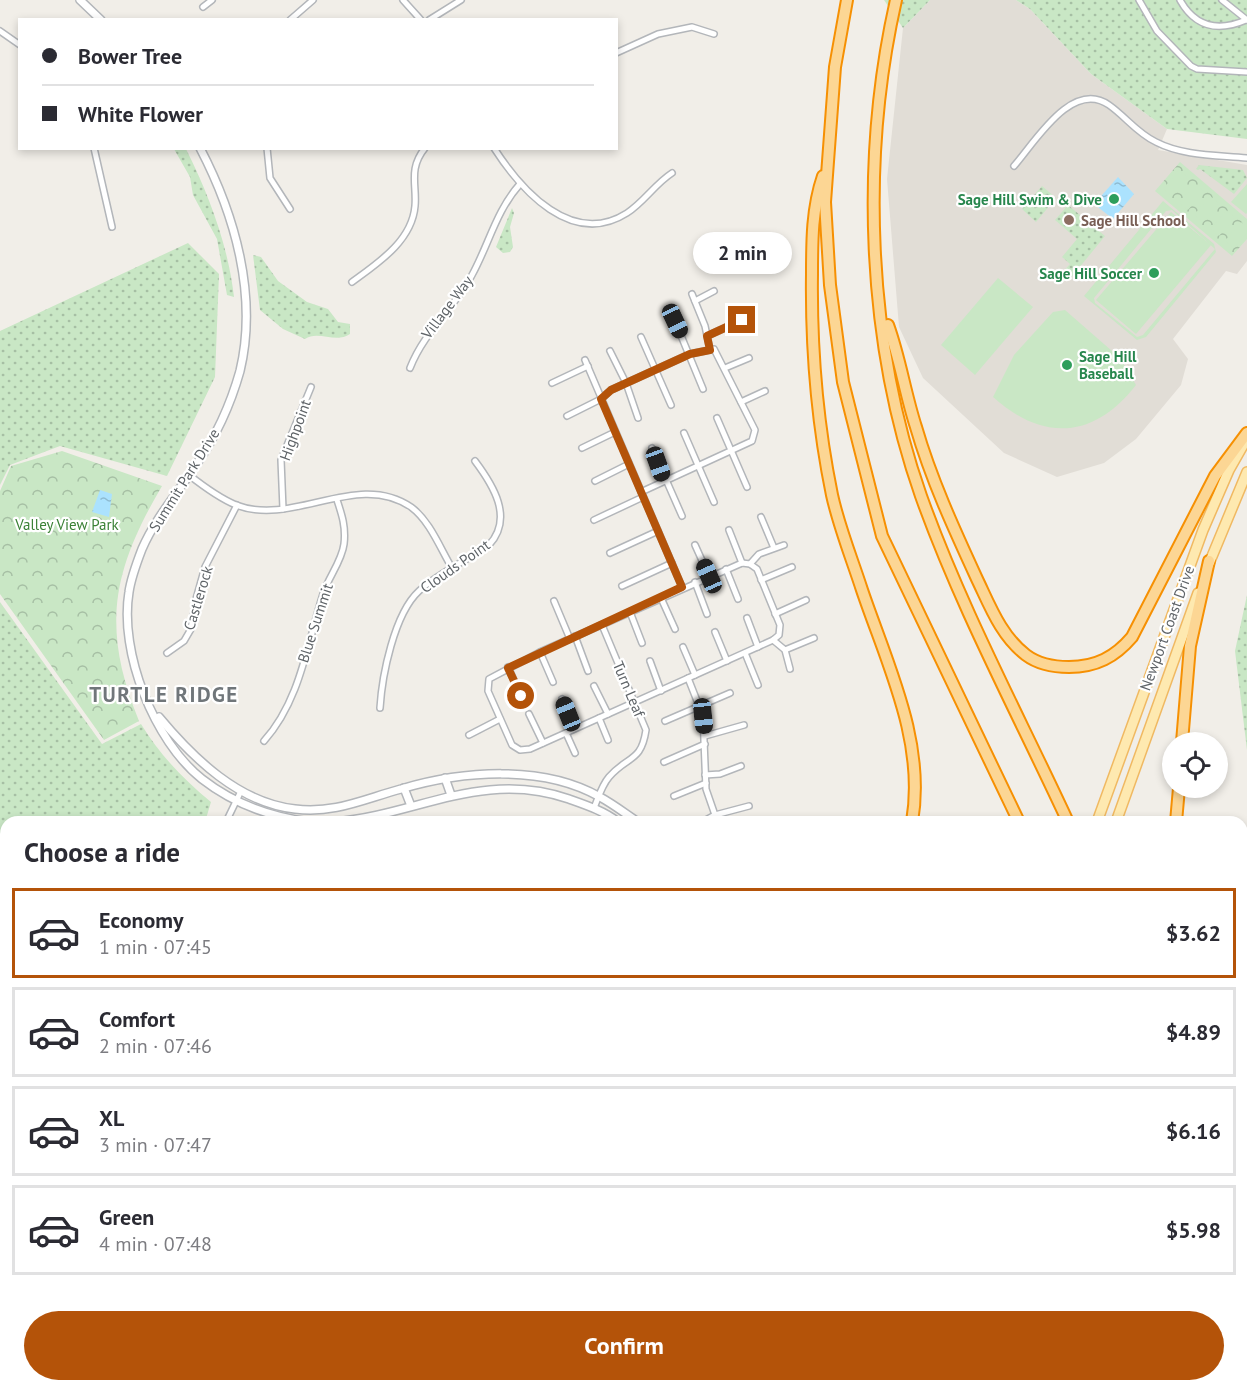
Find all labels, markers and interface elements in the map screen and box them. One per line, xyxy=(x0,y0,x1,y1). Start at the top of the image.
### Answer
text: Bower Tree xyxy=(78,42,182,70)
text: White Flower xyxy=(78,100,203,128)
place label: Sage Hill Swim & Dive xyxy=(958,190,1102,209)
marker: Sage Hill Swim & Dive xyxy=(1107,192,1121,206)
place label: Sage Hill School xyxy=(1081,211,1186,230)
marker: Sage Hill School xyxy=(1062,213,1076,227)
callout: 2 min xyxy=(692,233,792,275)
text: 2 min xyxy=(718,240,767,266)
place label: Sage Hill Soccer xyxy=(1039,264,1143,283)
marker: Sage Hill Soccer xyxy=(1147,266,1161,280)
street label: Village Way xyxy=(416,272,477,343)
car xyxy=(659,301,691,341)
route end xyxy=(728,306,755,333)
place label: Sage Hill Baseball xyxy=(1079,347,1137,383)
marker: Sage Hill Baseball xyxy=(1060,358,1074,372)
street label: Highpoint xyxy=(275,397,315,463)
street label: Summit Park Drive xyxy=(145,425,223,535)
car xyxy=(643,444,673,484)
park label: Valley View Park xyxy=(14,515,120,534)
street label: Clouds Point xyxy=(417,535,493,597)
car xyxy=(693,556,725,596)
street label: Castlerock xyxy=(179,563,217,632)
street label: Newport Coast Drive xyxy=(1136,563,1198,693)
street label: Blue Summit xyxy=(293,581,337,665)
street label: Turn Leaf xyxy=(609,658,650,721)
district label: TURTLE RIDGE xyxy=(89,681,239,708)
route start xyxy=(507,682,534,709)
car xyxy=(553,694,583,734)
car xyxy=(692,697,714,735)
map controls xyxy=(1162,732,1228,798)
button: locate xyxy=(1162,732,1228,798)
text: Choose a ride xyxy=(24,835,180,869)
icon: car xyxy=(27,906,81,960)
text: Economy xyxy=(99,906,183,934)
text: $3.62 xyxy=(1166,919,1221,947)
text: 1 min · 07:45 xyxy=(99,934,212,960)
icon: car xyxy=(27,1005,81,1059)
text: Comfort xyxy=(99,1005,175,1033)
text: $4.89 xyxy=(1166,1018,1221,1046)
text: 2 min · 07:46 xyxy=(99,1033,212,1059)
icon: car xyxy=(27,1104,81,1158)
text: XL xyxy=(99,1104,124,1132)
text: $6.16 xyxy=(1166,1117,1221,1145)
text: 3 min · 07:47 xyxy=(99,1132,212,1158)
icon: car xyxy=(27,1203,81,1257)
text: Green xyxy=(99,1203,154,1231)
text: $5.98 xyxy=(1166,1216,1221,1244)
text: 4 min · 07:48 xyxy=(99,1231,212,1257)
button: Confirm xyxy=(24,1311,1224,1380)

